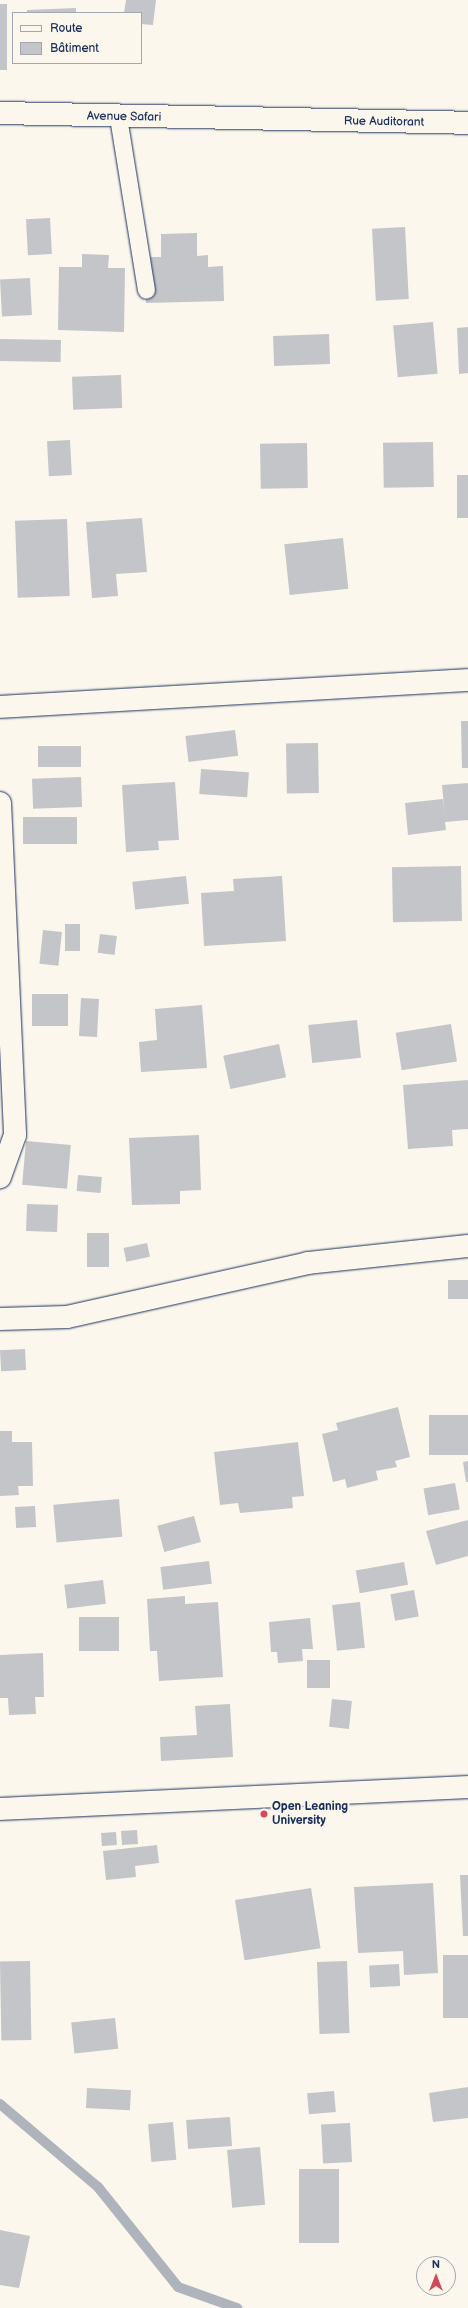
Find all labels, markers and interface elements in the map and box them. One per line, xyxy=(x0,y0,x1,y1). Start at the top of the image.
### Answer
legend xyxy=(12,12,142,64)
text: Route xyxy=(50,21,82,36)
text: Bâtiment xyxy=(50,41,99,56)
street label: Avenue Safari xyxy=(87,109,161,125)
street label: Rue Auditorant xyxy=(344,114,424,130)
place label: Open Leaning University xyxy=(272,1800,348,1828)
marker: Open Leaning University xyxy=(259,1809,269,1819)
north arrow xyxy=(416,2256,456,2296)
text: N xyxy=(432,2258,440,2271)

